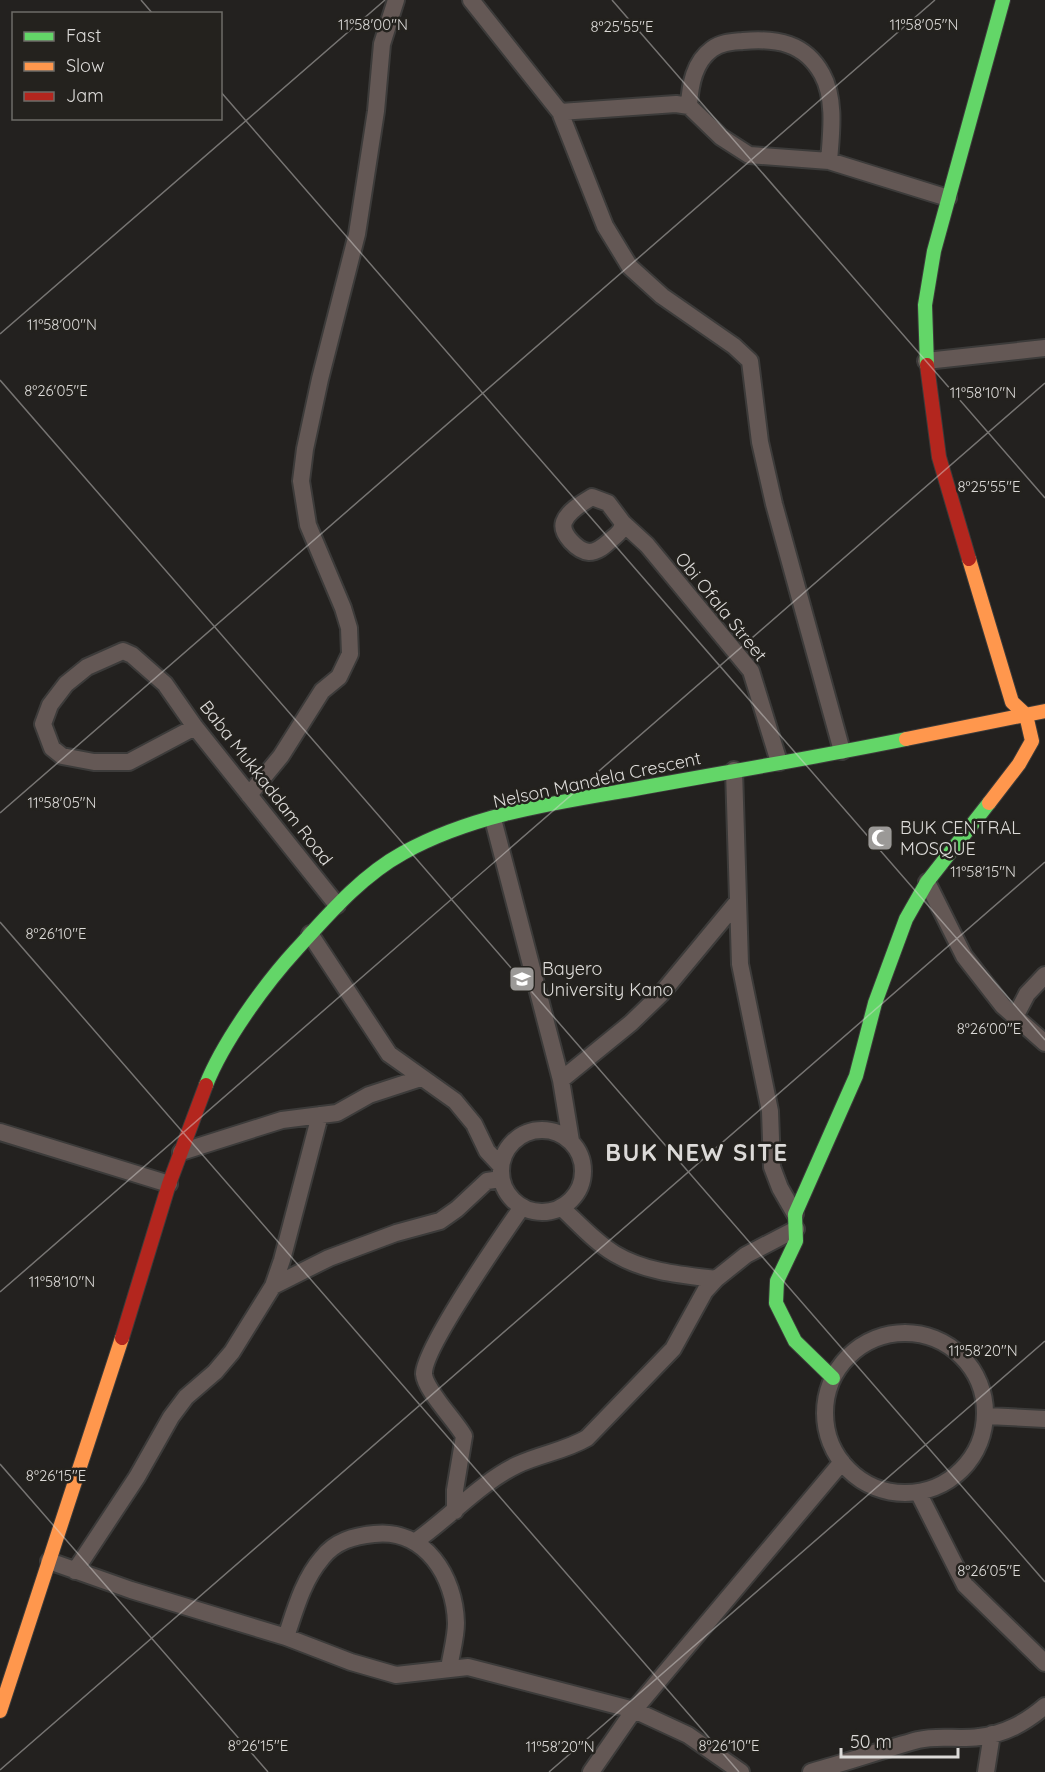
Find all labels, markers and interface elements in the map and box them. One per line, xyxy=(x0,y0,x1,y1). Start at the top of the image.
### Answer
legend xyxy=(12,12,222,120)
text: 11°58'00"N xyxy=(338,15,408,34)
text: 11°58'05"N xyxy=(889,15,959,34)
text: 8°25'55"E xyxy=(590,17,654,36)
text: Fast xyxy=(66,24,101,47)
text: Slow xyxy=(66,54,104,77)
text: Jam xyxy=(66,84,104,107)
text: 11°58'00"N xyxy=(27,315,97,334)
text: 8°26'05"E xyxy=(24,381,88,400)
text: 11°58'10"N xyxy=(950,383,1016,402)
text: 8°25'55"E xyxy=(957,477,1021,496)
street label: Obi Ofala Street xyxy=(670,547,772,666)
street label: Baba Mukkaddam Road xyxy=(195,696,338,870)
street label: Nelson Mandela Crescent xyxy=(491,746,703,813)
text: 11°58'05"N xyxy=(27,793,97,812)
place label: BUK CENTRAL MOSQUE xyxy=(900,816,1021,860)
mosque icon: BUK CENTRAL MOSQUE xyxy=(865,823,895,853)
text: 11°58'15"N xyxy=(950,862,1016,881)
text: 8°26'10"E xyxy=(25,924,87,943)
place label: Bayero University Kano xyxy=(542,957,674,1001)
school or university icon: Bayero University Kano xyxy=(507,964,537,994)
text: 8°26'00"E xyxy=(957,1019,1021,1038)
district label: BUK NEW SITE xyxy=(605,1137,789,1167)
text: 11°58'10"N xyxy=(29,1272,95,1291)
text: 11°58'20"N xyxy=(948,1341,1018,1360)
text: 8°26'15"E xyxy=(26,1466,86,1485)
text: 8°26'05"E xyxy=(957,1561,1021,1580)
scale bar xyxy=(841,1721,958,1759)
text: 50 m xyxy=(850,1730,892,1753)
text: 8°26'15"E xyxy=(228,1736,288,1755)
text: 8°26'10"E xyxy=(698,1736,760,1755)
text: 11°58'20"N xyxy=(525,1737,595,1756)

